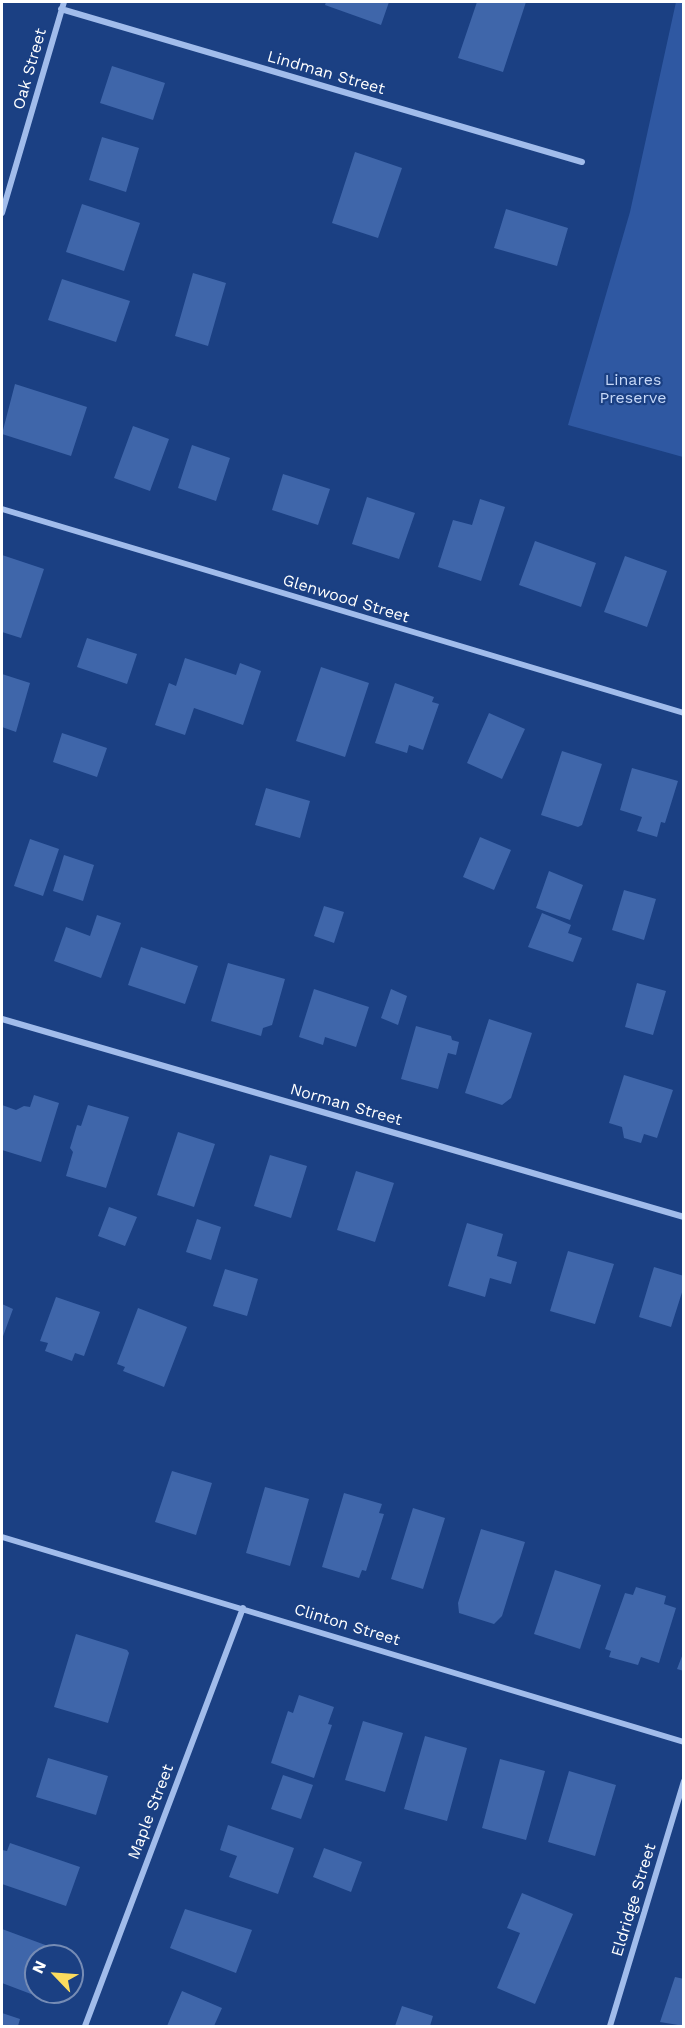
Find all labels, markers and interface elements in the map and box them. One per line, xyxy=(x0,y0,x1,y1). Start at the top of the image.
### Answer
street label: Oak Street xyxy=(9,26,51,112)
street label: Lindman Street xyxy=(265,47,387,99)
park label: Linares Preserve xyxy=(599,370,667,408)
street label: Glenwood Street xyxy=(280,571,412,627)
street label: Norman Street xyxy=(288,1080,404,1130)
street label: Clinton Street xyxy=(292,1600,402,1650)
street label: Maple Street xyxy=(124,1762,178,1862)
street label: Eldridge Street xyxy=(608,1841,660,1959)
north arrow xyxy=(24,1944,84,2004)
text: N xyxy=(28,1958,50,1976)

